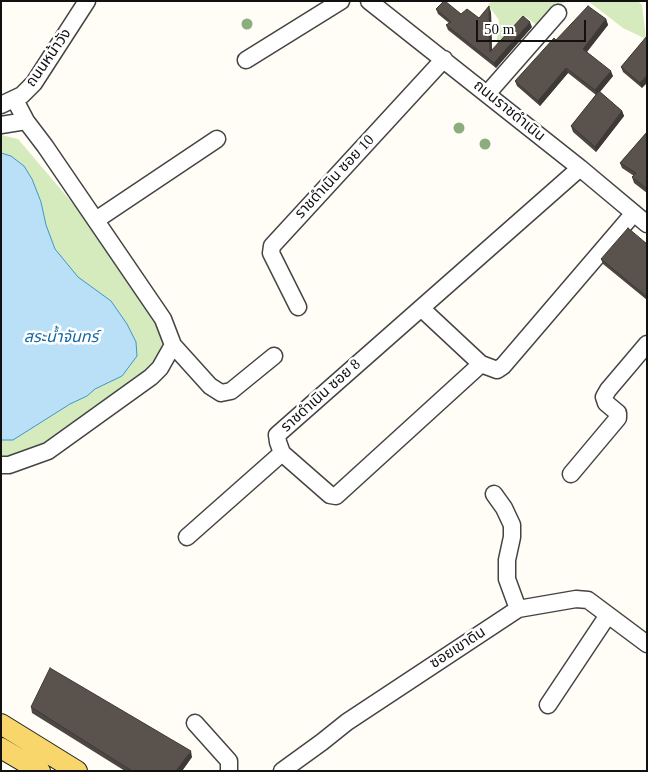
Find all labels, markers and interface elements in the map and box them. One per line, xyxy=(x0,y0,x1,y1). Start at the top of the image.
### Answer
scale bar xyxy=(478,10,588,42)
text: 50 m xyxy=(484,21,514,37)
street label: ถนนหน้าวัง xyxy=(22,25,76,91)
street label: ถนนราชดำเนิน xyxy=(469,77,549,145)
street label: ราชดำเนิน ซอย 10 xyxy=(292,131,378,223)
water label: สระน้ำจันทร์ xyxy=(24,328,98,348)
street label: ราชดำเนิน ซอย 8 xyxy=(278,356,364,436)
street label: ซอยเขาดิน xyxy=(427,623,489,673)

